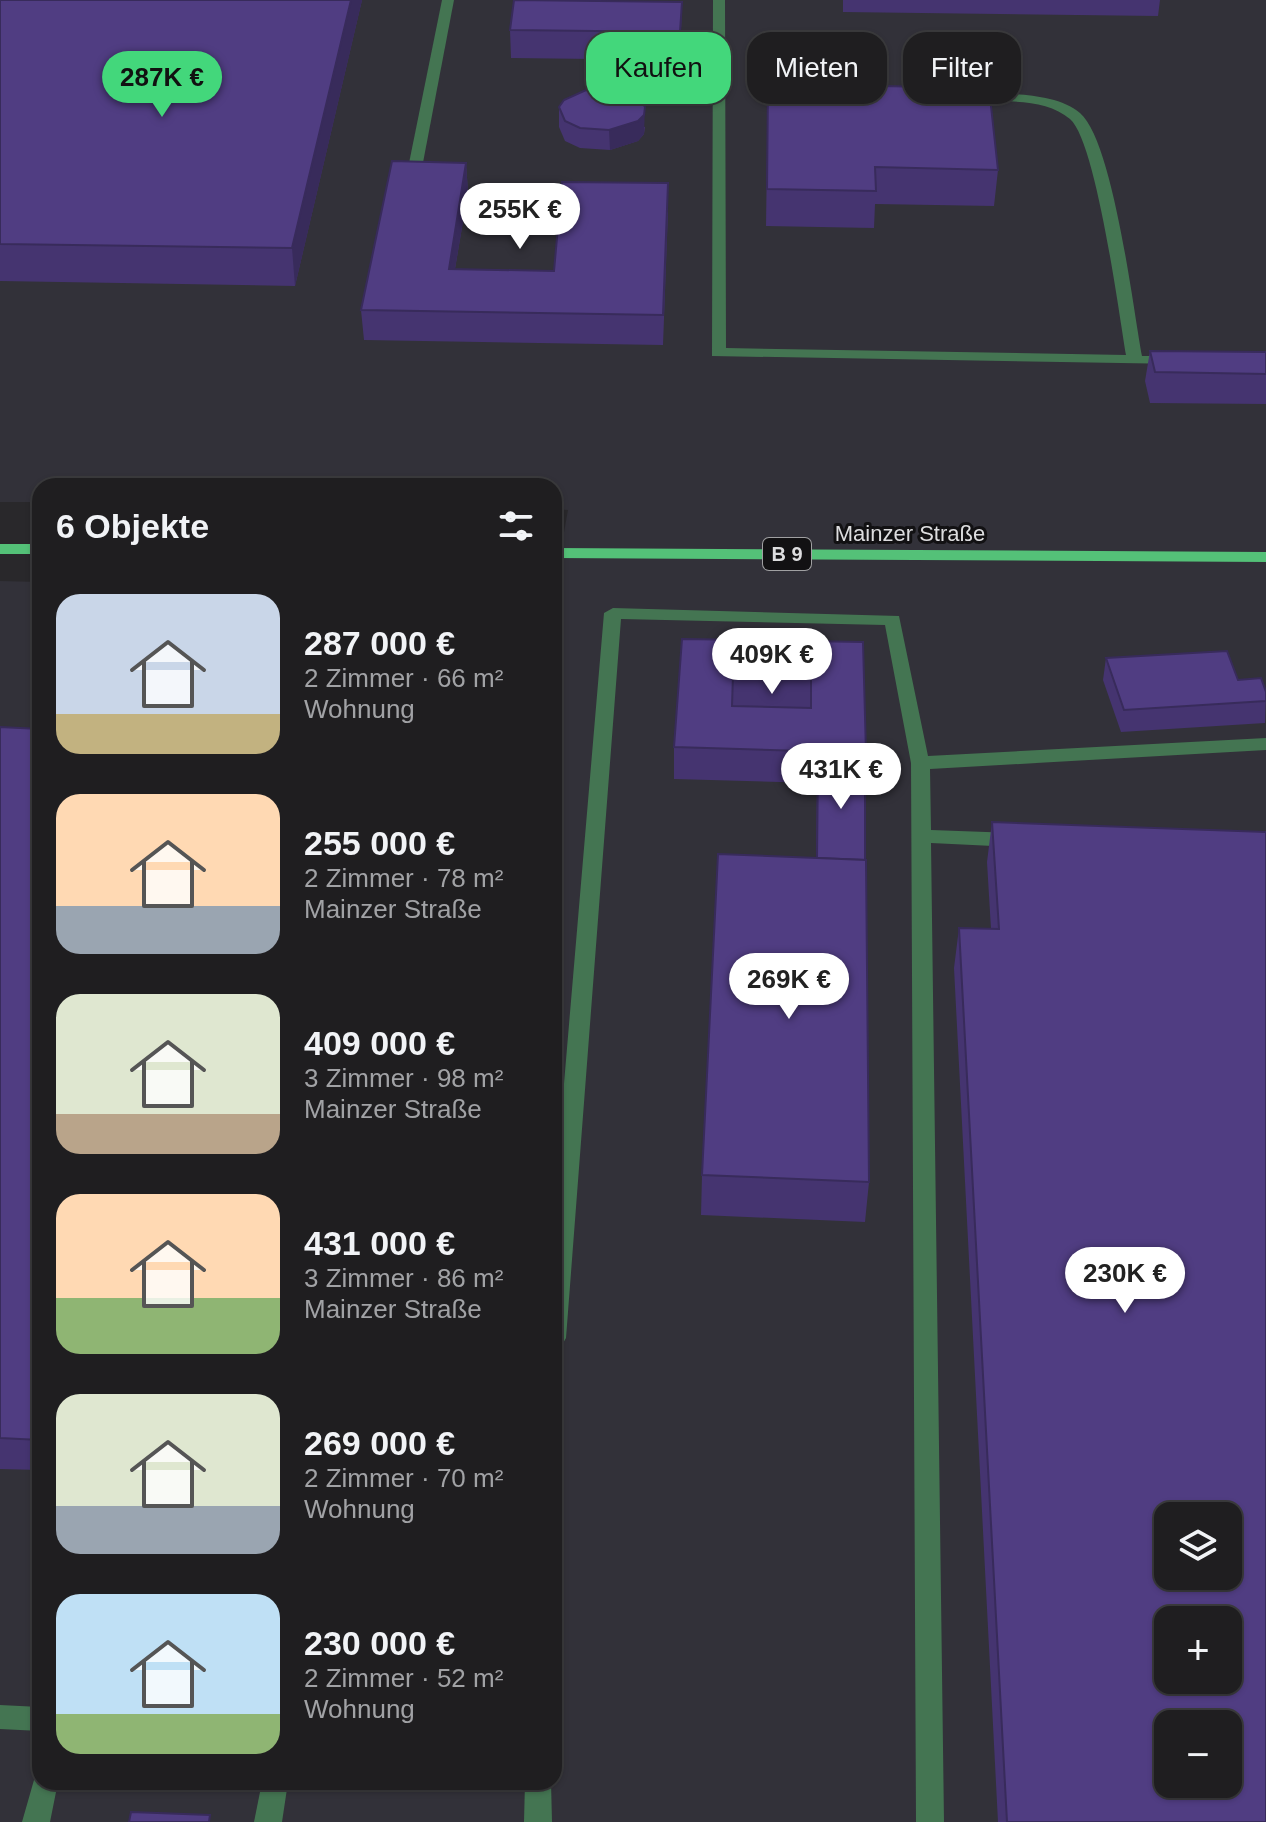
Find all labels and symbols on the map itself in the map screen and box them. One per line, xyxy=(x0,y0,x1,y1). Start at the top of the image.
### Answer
pin: 287K € xyxy=(97,51,227,119)
pin: 255K € xyxy=(455,183,585,251)
street label: Mainzer Straße xyxy=(835,521,985,546)
road number: B 9 xyxy=(763,538,811,570)
pin: 409K € xyxy=(707,628,837,696)
pin: 431K € xyxy=(776,743,906,811)
pin: 269K € xyxy=(724,953,854,1021)
pin: 230K € xyxy=(1060,1247,1190,1315)

